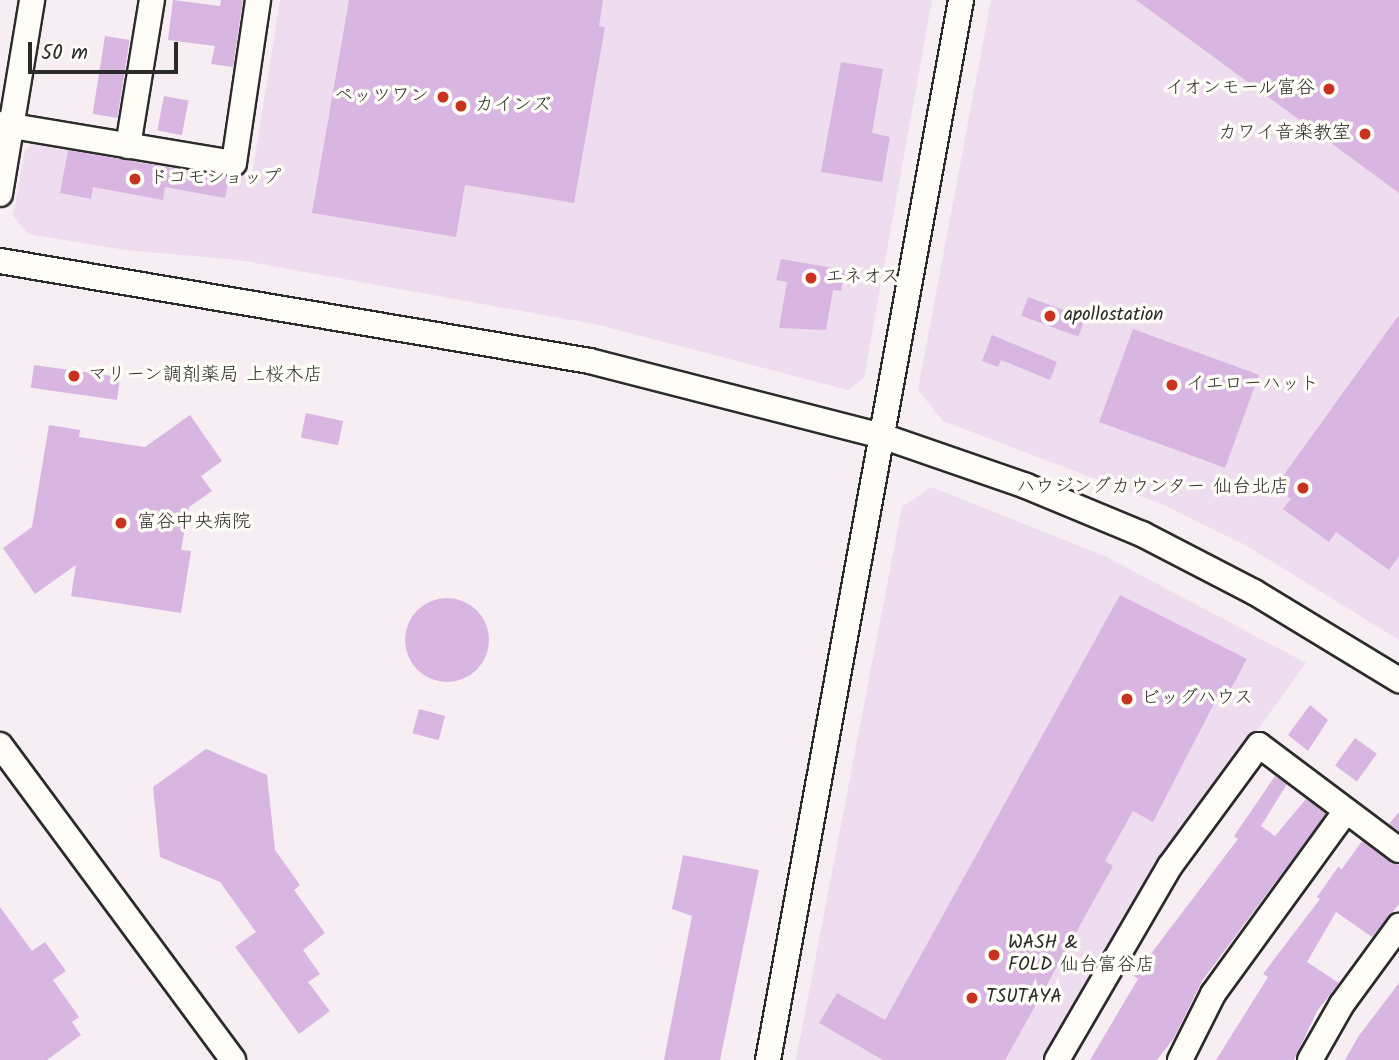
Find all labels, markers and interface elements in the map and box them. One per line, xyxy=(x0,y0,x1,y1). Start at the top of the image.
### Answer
scale bar xyxy=(32,28,182,72)
text: 50 m xyxy=(41,37,88,70)
place label: イオンモール富谷 xyxy=(1163,78,1315,100)
marker: イオンモール富谷 xyxy=(1321,81,1337,97)
place label: ペッツワン xyxy=(334,86,429,108)
marker: ペッツワン xyxy=(435,89,451,105)
place label: カインズ xyxy=(475,95,551,117)
marker: カインズ xyxy=(453,98,469,114)
place label: カワイ音楽教室 xyxy=(1218,123,1351,145)
marker: カワイ音楽教室 xyxy=(1357,126,1373,142)
place label: ドコモショップ xyxy=(149,168,282,190)
marker: ドコモショップ xyxy=(127,171,143,187)
place label: エネオス xyxy=(825,267,901,289)
marker: エネオス xyxy=(803,270,819,286)
place label: apollostation xyxy=(1064,305,1163,327)
marker: apollostation xyxy=(1042,308,1058,324)
place label: マリーン調剤薬局 上桜木店 xyxy=(88,365,324,387)
marker: マリーン調剤薬局 上桜木店 xyxy=(66,368,82,384)
place label: イエローハット xyxy=(1186,374,1319,396)
marker: イエローハット xyxy=(1164,377,1180,393)
place label: ハウジングカウンター 仙台北店 xyxy=(1015,477,1289,499)
marker: ハウジングカウンター 仙台北店 xyxy=(1295,480,1311,496)
place label: 富谷中央病院 xyxy=(137,512,251,534)
marker: 富谷中央病院 xyxy=(111,513,131,533)
place label: ビッグハウス xyxy=(1141,688,1255,710)
marker: ビッグハウス xyxy=(1119,691,1135,707)
place label: WASH & FOLD 仙台富谷店 xyxy=(1008,933,1155,977)
marker: WASH & FOLD 仙台富谷店 xyxy=(986,947,1002,963)
place label: TSUTAYA xyxy=(986,987,1062,1009)
marker: TSUTAYA xyxy=(964,990,980,1006)

